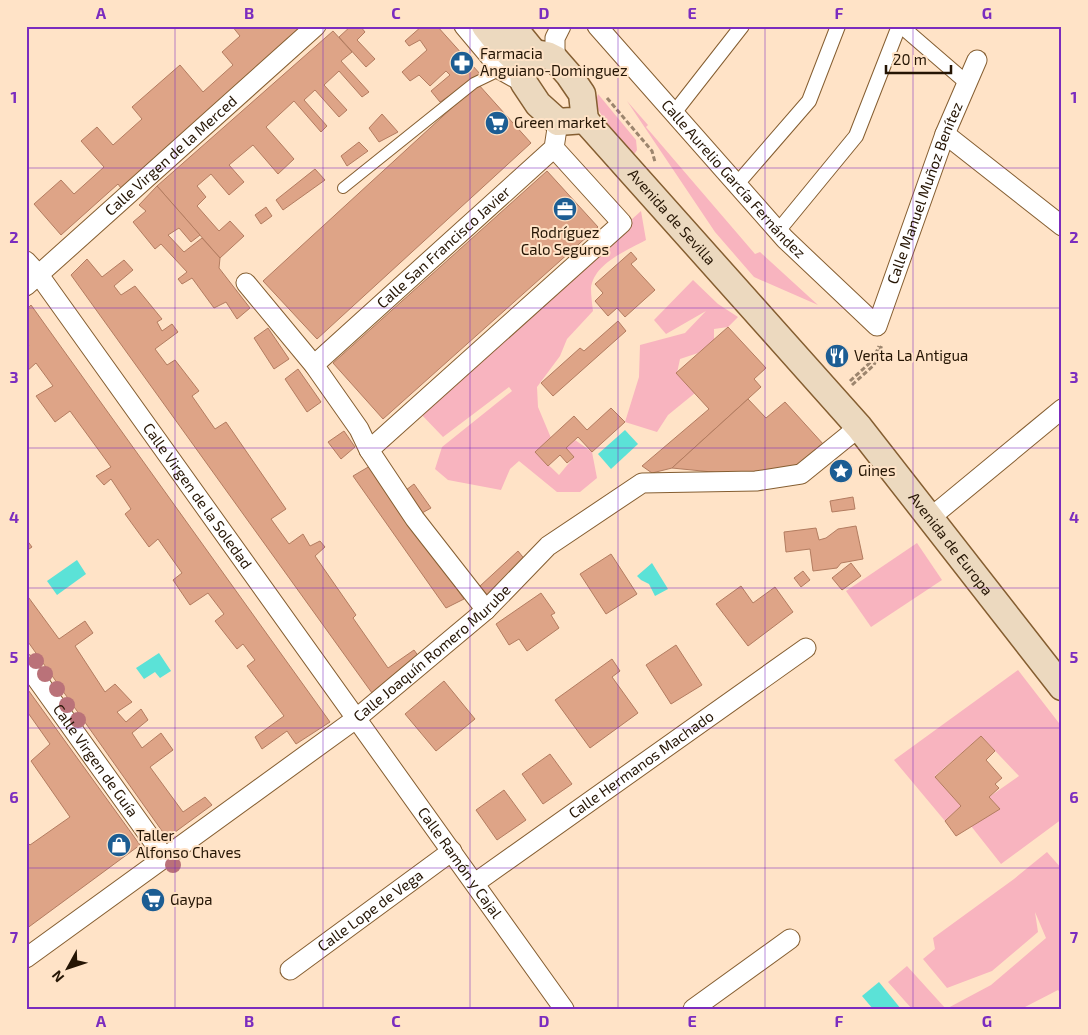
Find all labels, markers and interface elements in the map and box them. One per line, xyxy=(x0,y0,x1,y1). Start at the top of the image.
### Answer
text: A xyxy=(96,3,107,22)
text: B xyxy=(244,3,254,22)
text: C xyxy=(391,3,401,22)
text: D xyxy=(539,3,550,22)
text: E xyxy=(687,3,697,22)
text: F xyxy=(835,3,844,22)
text: G xyxy=(982,3,992,22)
scale bar xyxy=(886,42,950,74)
place label: Farmacia Anguiano-Dominguez xyxy=(480,44,628,79)
pharmacy icon: Farmacia Anguiano-Dominguez xyxy=(449,50,475,76)
text: 20 m xyxy=(893,50,927,68)
text: 1 xyxy=(11,87,17,106)
text: 1 xyxy=(1071,87,1077,106)
street label: Calle Virgen de la Merced xyxy=(101,91,240,219)
street label: Calle Aurelio García Fernández xyxy=(658,96,810,262)
street label: Calle Manuel Muñoz Benítez xyxy=(883,99,966,286)
supermarket icon: Green market xyxy=(484,110,510,136)
place label: Green market xyxy=(514,113,606,131)
street label: Avenida de Sevilla xyxy=(625,164,720,268)
street label: Calle San Francisco Javier xyxy=(373,182,513,312)
office icon: Rodríguez Calo Seguros xyxy=(552,196,578,222)
place label: Rodríguez Calo Seguros xyxy=(521,223,609,258)
text: 2 xyxy=(9,227,19,246)
text: 2 xyxy=(1069,227,1079,246)
restaurant icon: Venta La Antigua xyxy=(824,343,850,369)
place label: Venta La Antigua xyxy=(854,346,968,364)
text: 3 xyxy=(9,367,19,386)
text: 3 xyxy=(1069,367,1079,386)
street label: Calle Virgen de la Soledad xyxy=(140,419,256,572)
place icon: Gines xyxy=(828,458,854,484)
place label: Gines xyxy=(858,461,896,479)
street label: Avenida de Europa xyxy=(905,488,997,599)
text: 4 xyxy=(9,507,19,526)
text: 4 xyxy=(1069,507,1079,526)
street label: Calle Joaquín Romero Murube xyxy=(349,580,514,725)
text: 5 xyxy=(10,647,19,666)
text: 5 xyxy=(1070,647,1079,666)
street label: Calle Virgen de Guía xyxy=(50,700,142,820)
street label: Calle Hermanos Machado xyxy=(565,706,717,822)
text: 6 xyxy=(9,787,19,806)
text: 6 xyxy=(1069,787,1079,806)
street label: Calle Ramón y Cajal xyxy=(415,803,507,922)
place label: Taller Alfonso Chaves xyxy=(136,826,241,861)
shop icon: Taller Alfonso Chaves xyxy=(106,832,132,858)
street label: Calle Lope de Vega xyxy=(314,865,426,955)
supermarket icon: Gaypa xyxy=(140,887,166,913)
place label: Gaypa xyxy=(170,890,213,908)
text: 7 xyxy=(10,927,19,946)
text: 7 xyxy=(1070,927,1079,946)
north arrow xyxy=(42,942,92,992)
text: N xyxy=(48,967,67,986)
text: A xyxy=(96,1011,107,1030)
text: B xyxy=(244,1011,254,1030)
text: C xyxy=(391,1011,401,1030)
text: D xyxy=(539,1011,550,1030)
text: E xyxy=(687,1011,697,1030)
text: F xyxy=(835,1011,844,1030)
text: G xyxy=(982,1011,992,1030)

